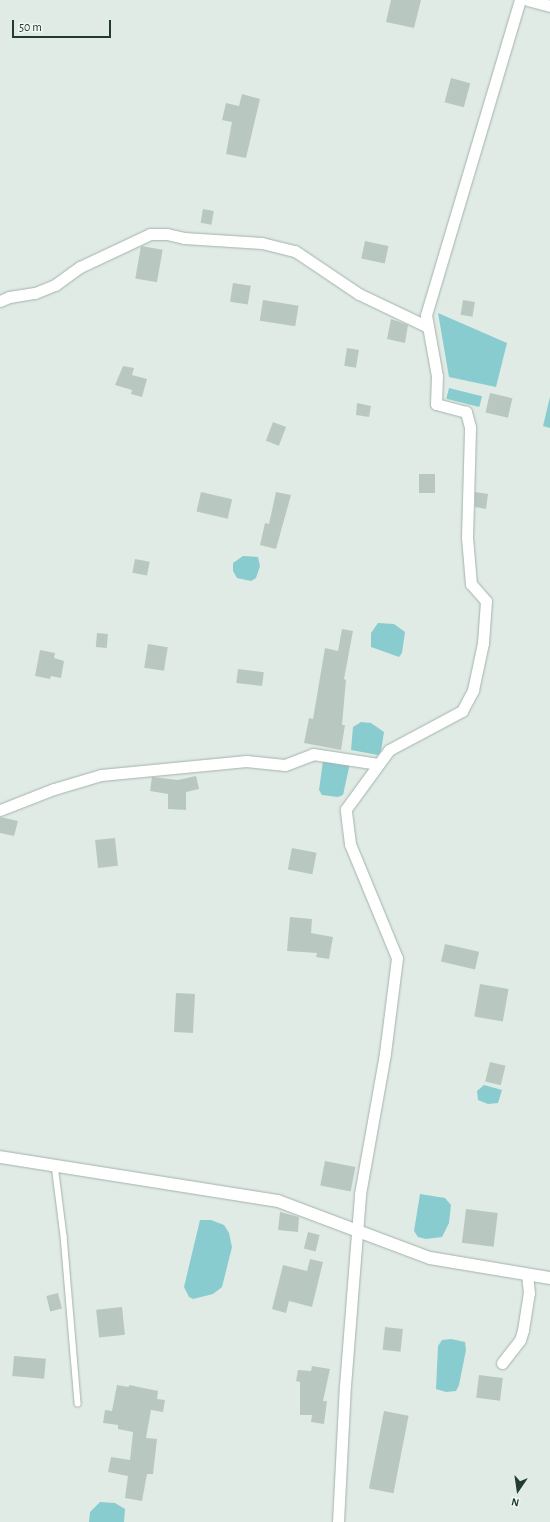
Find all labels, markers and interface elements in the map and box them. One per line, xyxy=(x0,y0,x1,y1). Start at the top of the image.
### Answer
scale bar xyxy=(14,12,113,38)
text: 50 m xyxy=(19,21,42,33)
north arrow xyxy=(498,1470,538,1510)
text: N xyxy=(510,1496,520,1508)

